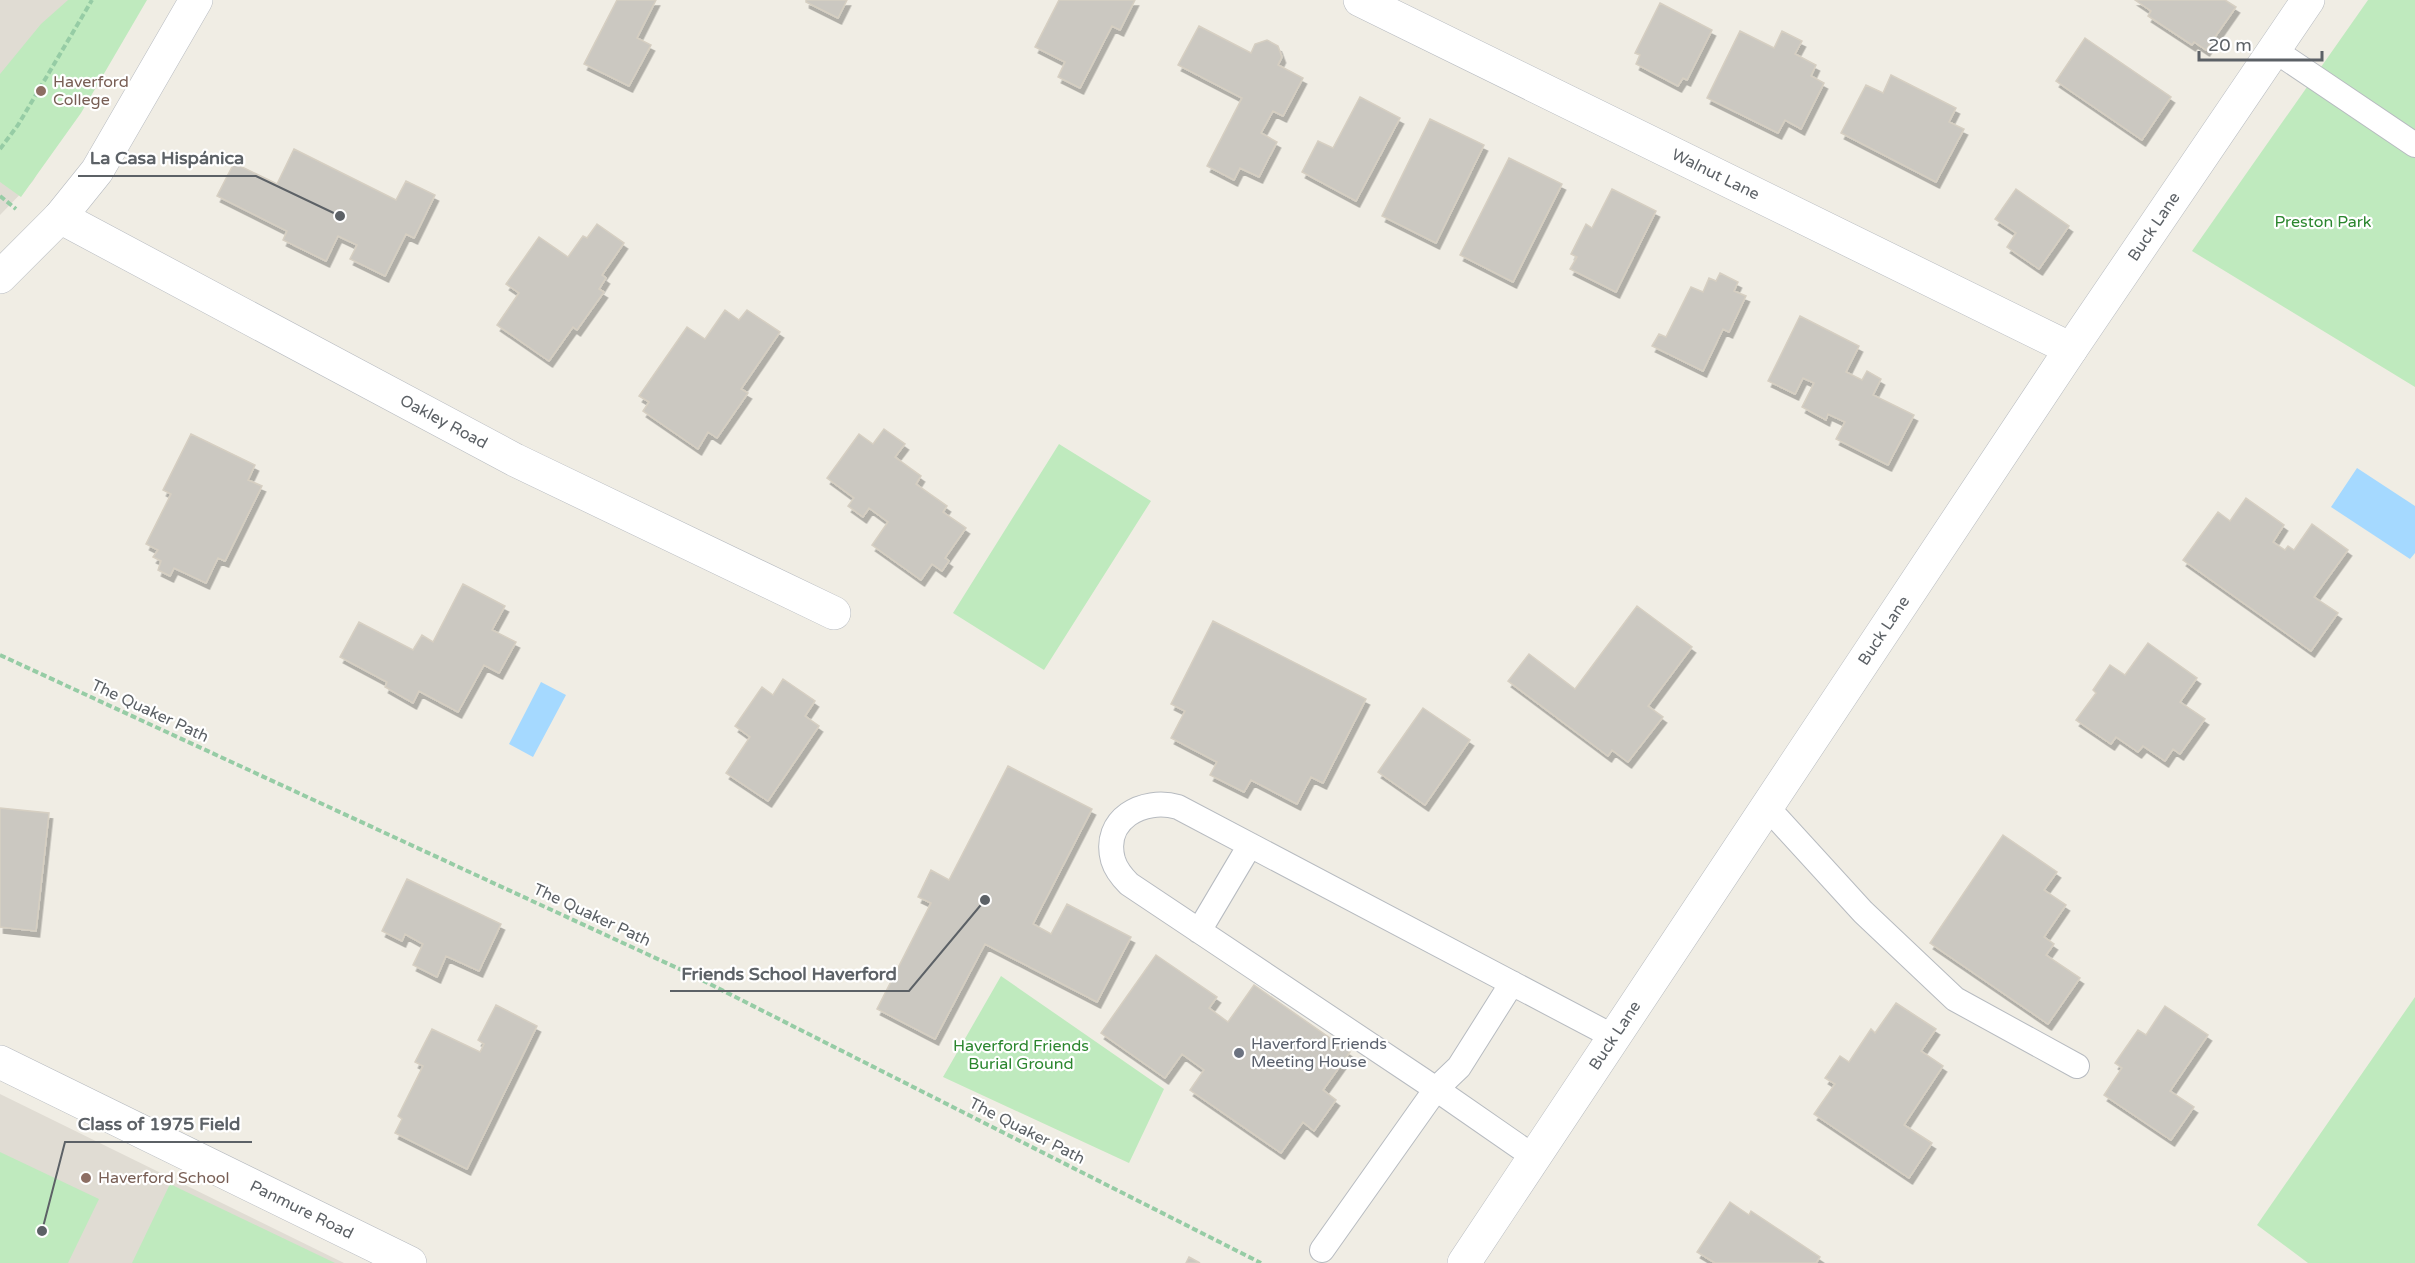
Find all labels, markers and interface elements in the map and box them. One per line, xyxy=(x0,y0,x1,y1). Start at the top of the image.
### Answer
scale bar xyxy=(2199,24,2322,62)
text: 20 m xyxy=(2208,34,2252,56)
place label: Haverford College xyxy=(53,72,129,110)
marker: Haverford College xyxy=(34,84,48,98)
callout: La Casa Hispánica xyxy=(78,140,256,176)
street label: Walnut Lane xyxy=(1668,145,1763,204)
text: La Casa Hispánica xyxy=(90,147,244,169)
street label: Buck Lane xyxy=(2124,188,2185,265)
park label: Preston Park xyxy=(2275,212,2372,232)
street label: Oakley Road xyxy=(396,390,491,453)
street label: Buck Lane xyxy=(1854,592,1914,669)
street label: The Quaker Path xyxy=(88,675,212,747)
street label: The Quaker Path xyxy=(530,879,654,951)
callout: Friends School Haverford xyxy=(670,955,909,991)
text: Friends School Haverford xyxy=(681,963,897,985)
street label: Buck Lane xyxy=(1585,997,1645,1074)
place label: Haverford Friends Meeting House xyxy=(1251,1034,1387,1072)
park label: Haverford Friends Burial Ground xyxy=(953,1036,1089,1074)
marker: Haverford Friends Meeting House xyxy=(1232,1046,1246,1060)
street label: The Quaker Path xyxy=(966,1093,1088,1169)
callout: Class of 1975 Field xyxy=(65,1106,252,1142)
text: Class of 1975 Field xyxy=(78,1113,240,1135)
place label: Haverford School xyxy=(98,1168,230,1188)
marker: Haverford School xyxy=(79,1171,93,1185)
street label: Panmure Road xyxy=(247,1176,357,1244)

